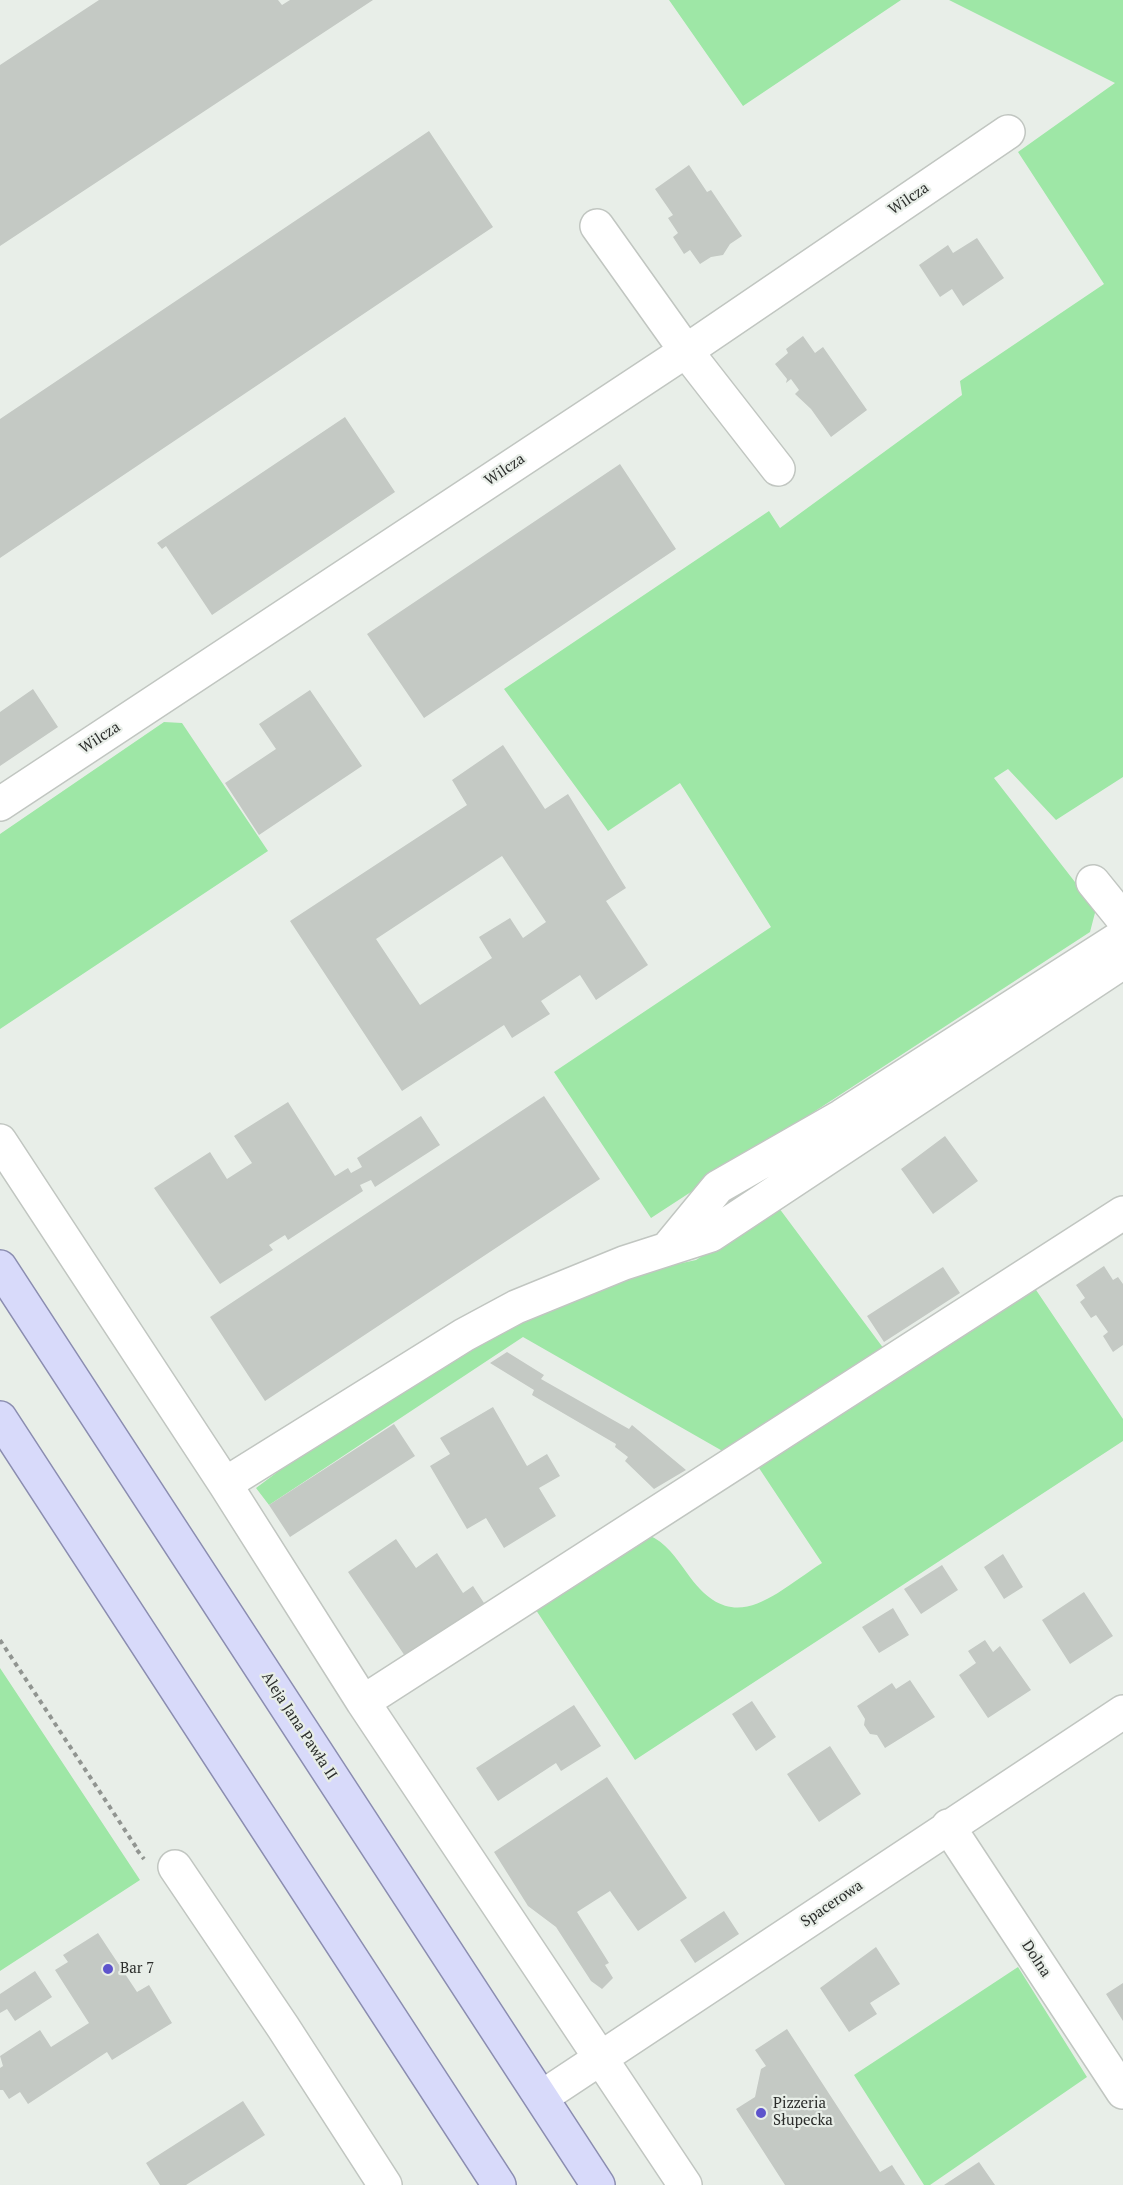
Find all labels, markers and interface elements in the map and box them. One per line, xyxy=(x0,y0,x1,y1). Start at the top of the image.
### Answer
street label: Wilcza xyxy=(885,179,933,219)
street label: Wilcza xyxy=(481,450,529,490)
street label: Wilcza xyxy=(76,718,124,758)
street label: Aleja Jana Pawła II xyxy=(257,1669,341,1783)
street label: Spacerowa xyxy=(798,1877,866,1931)
street label: Dolna xyxy=(1018,1937,1054,1981)
place label: Bar 7 xyxy=(120,1960,154,1978)
marker: Bar 7 xyxy=(101,1962,115,1976)
place label: Pizzeria Słupecka xyxy=(773,2095,833,2130)
marker: Pizzeria Słupecka xyxy=(754,2106,768,2120)

